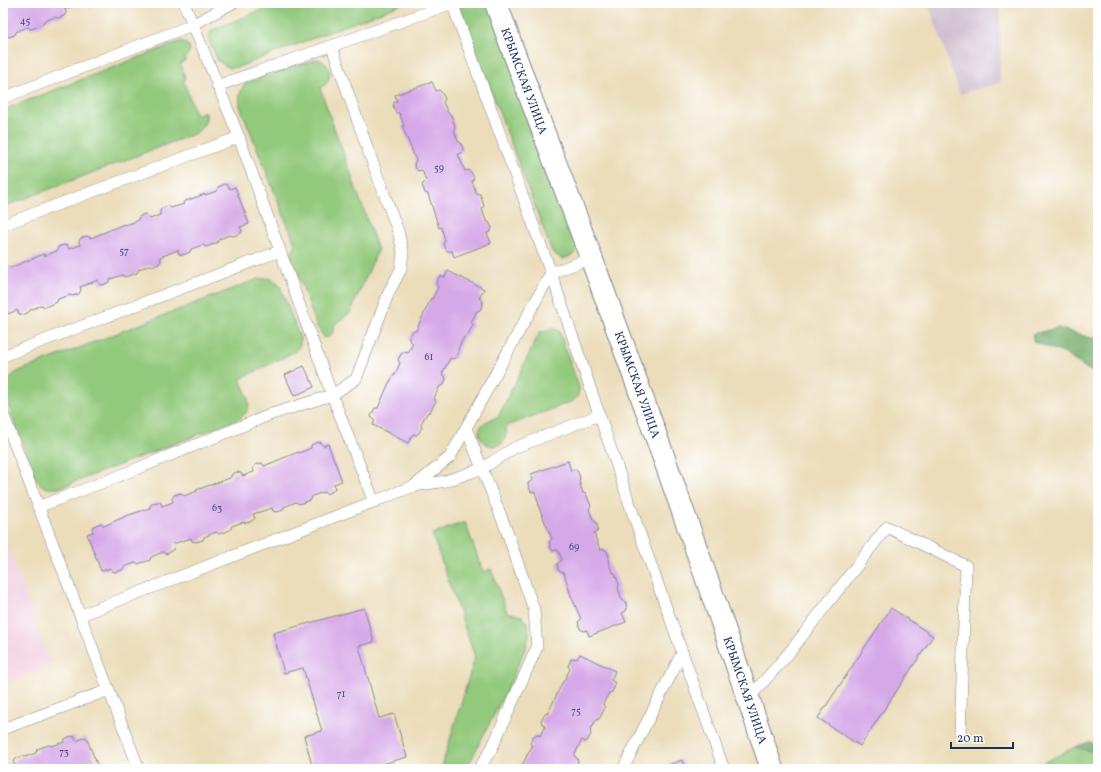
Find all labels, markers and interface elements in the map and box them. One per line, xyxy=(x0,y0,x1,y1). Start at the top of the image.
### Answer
house number: 45 xyxy=(20,14,30,28)
street label: КРЫМСКАЯ УЛИЦА xyxy=(496,26,551,137)
house number: 59 xyxy=(434,161,444,175)
house number: 57 xyxy=(119,244,129,258)
street label: КРЫМСКАЯ УЛИЦА xyxy=(610,329,663,441)
house number: 61 xyxy=(425,350,434,364)
house number: 63 xyxy=(212,501,222,515)
house number: 69 xyxy=(569,540,579,554)
street label: КРЫМСКАЯ УЛИЦА xyxy=(719,635,770,747)
house number: 71 xyxy=(337,687,345,701)
house number: 75 xyxy=(571,704,581,718)
scale bar xyxy=(951,724,1013,750)
text: 20 m xyxy=(957,731,984,747)
house number: 73 xyxy=(59,745,69,759)

